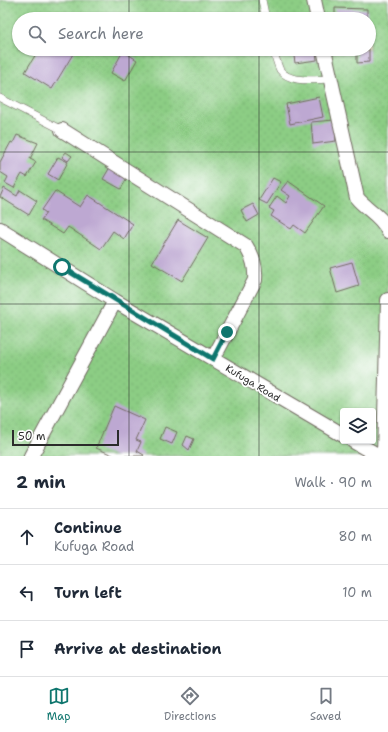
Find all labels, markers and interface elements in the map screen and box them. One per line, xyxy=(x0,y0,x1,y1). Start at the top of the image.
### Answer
search box xyxy=(12,12,376,56)
icon: search xyxy=(26,23,48,45)
text: Search here xyxy=(58,24,144,44)
route start xyxy=(53,258,71,276)
route end xyxy=(218,323,236,341)
street label: Kufuga Road xyxy=(223,362,283,405)
map controls xyxy=(340,408,376,444)
button: layers xyxy=(340,408,376,444)
scale bar xyxy=(12,428,119,447)
text: 50 m xyxy=(18,429,46,444)
text: 2 min xyxy=(16,471,66,493)
text: Walk · 90 m xyxy=(294,474,372,491)
text: Continue xyxy=(54,518,122,538)
icon: ahead xyxy=(16,526,38,548)
text: 80 m xyxy=(338,528,372,545)
text: Kufuga Road xyxy=(54,538,134,555)
icon: left xyxy=(16,582,38,604)
text: Turn left xyxy=(54,583,122,603)
text: 10 m xyxy=(342,584,372,601)
icon: arrive xyxy=(16,638,38,660)
text: Arrive at destination xyxy=(54,639,222,659)
tab: Map xyxy=(47,685,70,724)
tab: Directions xyxy=(164,685,216,724)
tab: Saved xyxy=(310,685,341,724)

